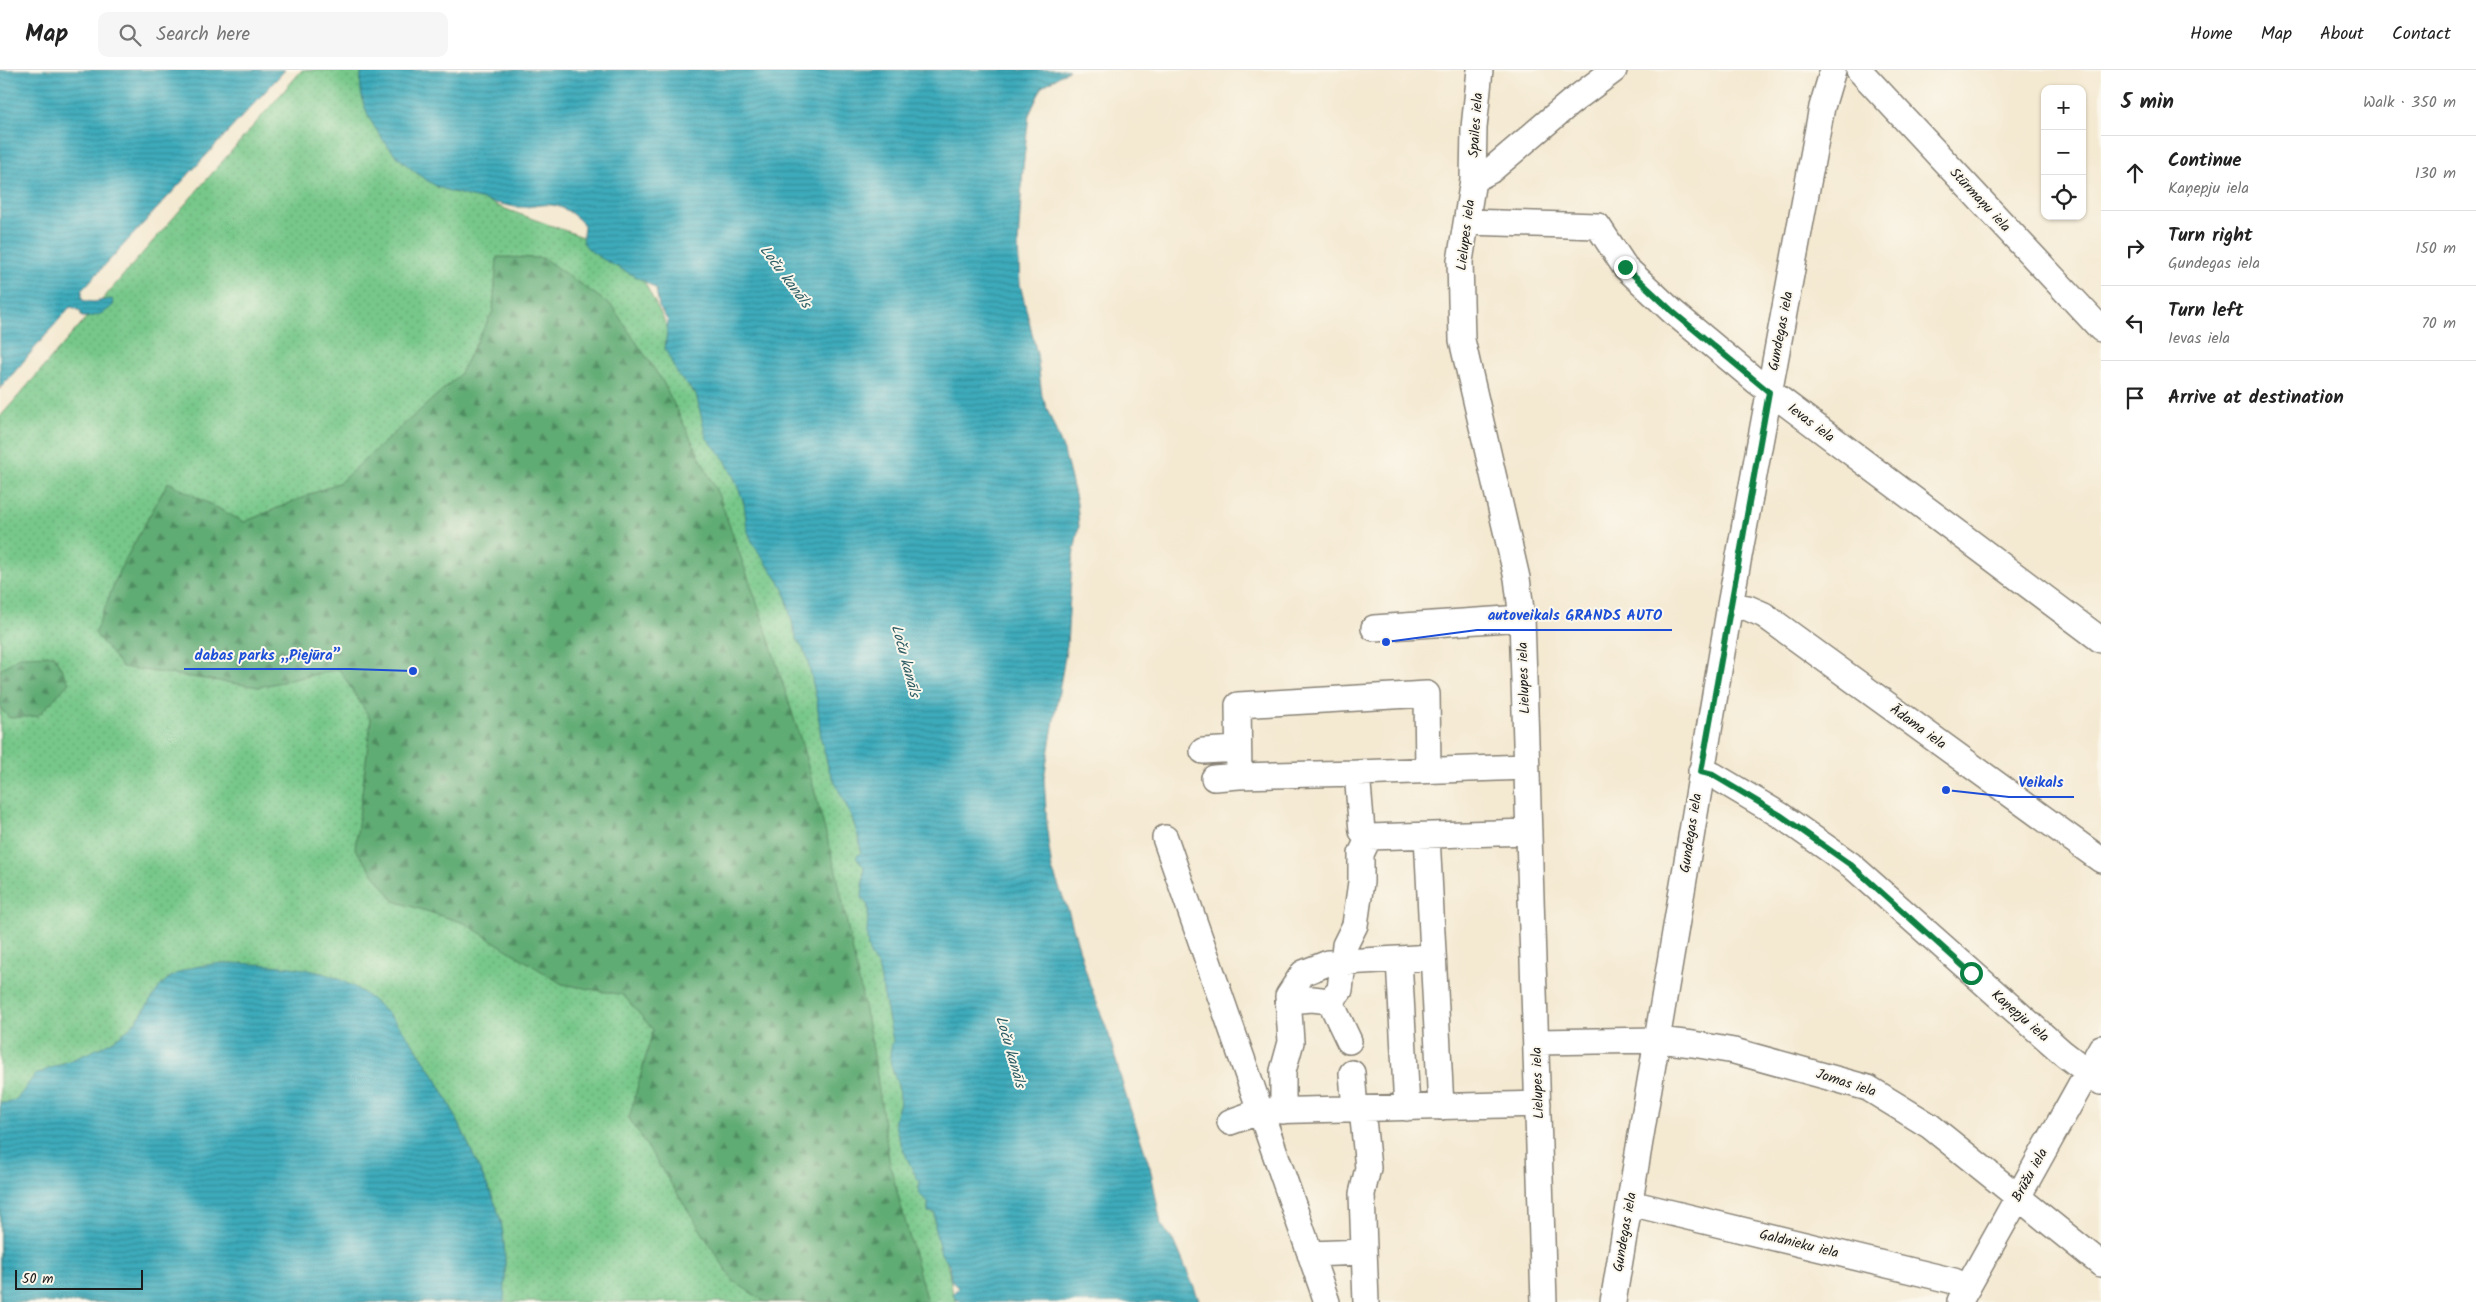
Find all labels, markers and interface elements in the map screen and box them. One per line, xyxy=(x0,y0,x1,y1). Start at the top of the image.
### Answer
search box xyxy=(98,12,448,57)
text: Map xyxy=(25,15,68,54)
text: Search here xyxy=(156,20,250,50)
text: Home xyxy=(2190,20,2233,49)
text: Map xyxy=(2261,20,2292,49)
text: About xyxy=(2320,20,2364,49)
text: Contact xyxy=(2392,20,2451,49)
icon: search xyxy=(116,21,144,49)
map controls xyxy=(2041,85,2086,220)
button: + xyxy=(2041,85,2086,130)
text: 5 min xyxy=(2121,86,2174,119)
text: Walk · 350 m xyxy=(2363,90,2456,115)
street label: Spailes iela xyxy=(1463,92,1489,158)
button: − xyxy=(2041,130,2086,175)
text: Continue xyxy=(2168,146,2241,176)
icon: ahead xyxy=(2121,159,2149,187)
text: 130 m xyxy=(2415,161,2456,186)
street label: Stūrmaņu iela xyxy=(1944,163,2016,237)
button: locate xyxy=(2041,175,2086,220)
text: Kaņepju iela xyxy=(2168,176,2249,201)
street label: Lielupes iela xyxy=(1451,198,1481,272)
text: Turn right xyxy=(2168,221,2253,251)
icon: right xyxy=(2121,234,2149,262)
text: 150 m xyxy=(2415,236,2456,261)
water label: Loču kanāls xyxy=(753,240,818,315)
text: Gundegas iela xyxy=(2168,251,2260,276)
route end xyxy=(1614,256,1637,279)
street label: Gundegas iela xyxy=(1763,289,1799,373)
text: Turn left xyxy=(2168,296,2243,326)
icon: left xyxy=(2121,309,2149,337)
text: 70 m xyxy=(2421,311,2456,336)
text: Ievas iela xyxy=(2168,326,2230,351)
text: Arrive at destination xyxy=(2168,383,2344,413)
icon: arrive xyxy=(2121,384,2149,412)
street label: Ievas iela xyxy=(1783,398,1839,448)
callout: autoveikals GRANDS AUTO xyxy=(1477,600,1672,630)
text: autoveikals GRANDS AUTO xyxy=(1488,604,1663,628)
water label: Loču kanāls xyxy=(884,622,927,701)
callout: dabas parks „Piejūra” xyxy=(184,639,351,669)
street label: Lielupes iela xyxy=(1512,642,1536,714)
text: dabas parks „Piejūra” xyxy=(194,644,342,668)
street label: Ādama iela xyxy=(1885,699,1951,755)
callout: Veikals xyxy=(2009,767,2074,797)
text: Veikals xyxy=(2018,771,2064,795)
street label: Gundegas iela xyxy=(1674,792,1708,874)
route start xyxy=(1960,962,1983,985)
street label: Kaņepju iela xyxy=(1986,984,2054,1048)
water label: Loču kanāls xyxy=(988,1013,1032,1092)
street label: Lielupes iela xyxy=(1526,1047,1550,1119)
street label: Jomas iela xyxy=(1813,1063,1879,1103)
street label: Brūžu iela xyxy=(2006,1144,2054,1206)
street label: Gundegas iela xyxy=(1607,1190,1643,1274)
street label: Galdnieku iela xyxy=(1757,1224,1841,1264)
scale bar xyxy=(15,1267,142,1290)
text: 50 m xyxy=(22,1268,53,1290)

